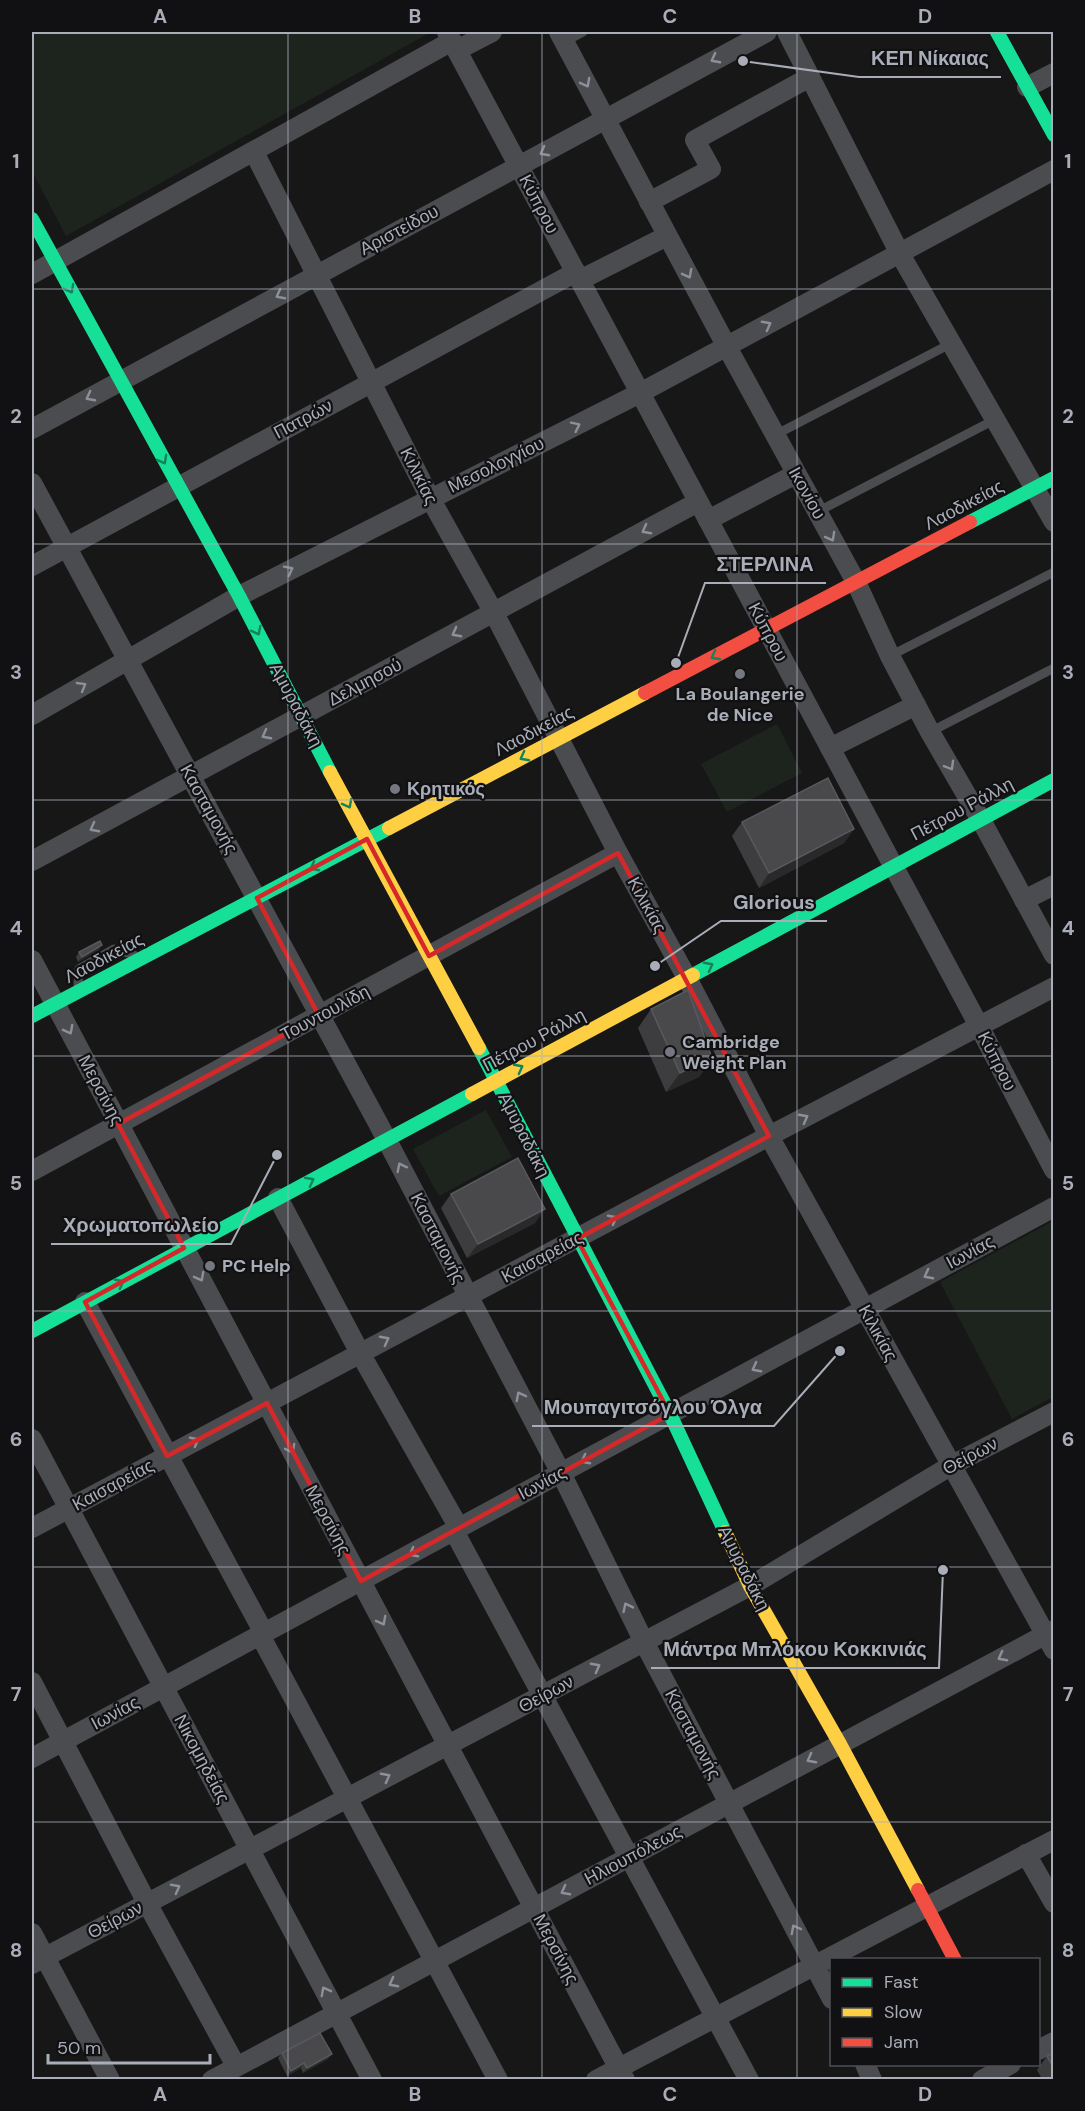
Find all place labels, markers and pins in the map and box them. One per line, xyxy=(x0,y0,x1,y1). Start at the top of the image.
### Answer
callout: ΚΕΠ Νίκαιας xyxy=(859,39,1001,77)
callout: ΣΤΕΡΛΙΝΑ xyxy=(705,545,826,583)
marker: La Boulangerie de Nice xyxy=(733,667,747,681)
place label: La Boulangerie de Nice xyxy=(675,682,805,727)
place label: Κρητικός xyxy=(407,777,485,801)
marker: Κρητικός xyxy=(388,782,402,796)
callout: Glorious xyxy=(721,883,827,921)
place label: Cambridge Weight Plan xyxy=(682,1030,787,1075)
marker: Cambridge Weight Plan xyxy=(663,1045,677,1059)
callout: Χρωματοπωλείο xyxy=(51,1206,231,1244)
place label: PC Help xyxy=(222,1254,291,1278)
marker: PC Help xyxy=(203,1259,217,1273)
callout: Μουπαγιτσόγλου Όλγα xyxy=(532,1388,774,1426)
callout: Μάντρα Μπλόκου Κοκκινιάς xyxy=(651,1630,939,1668)

